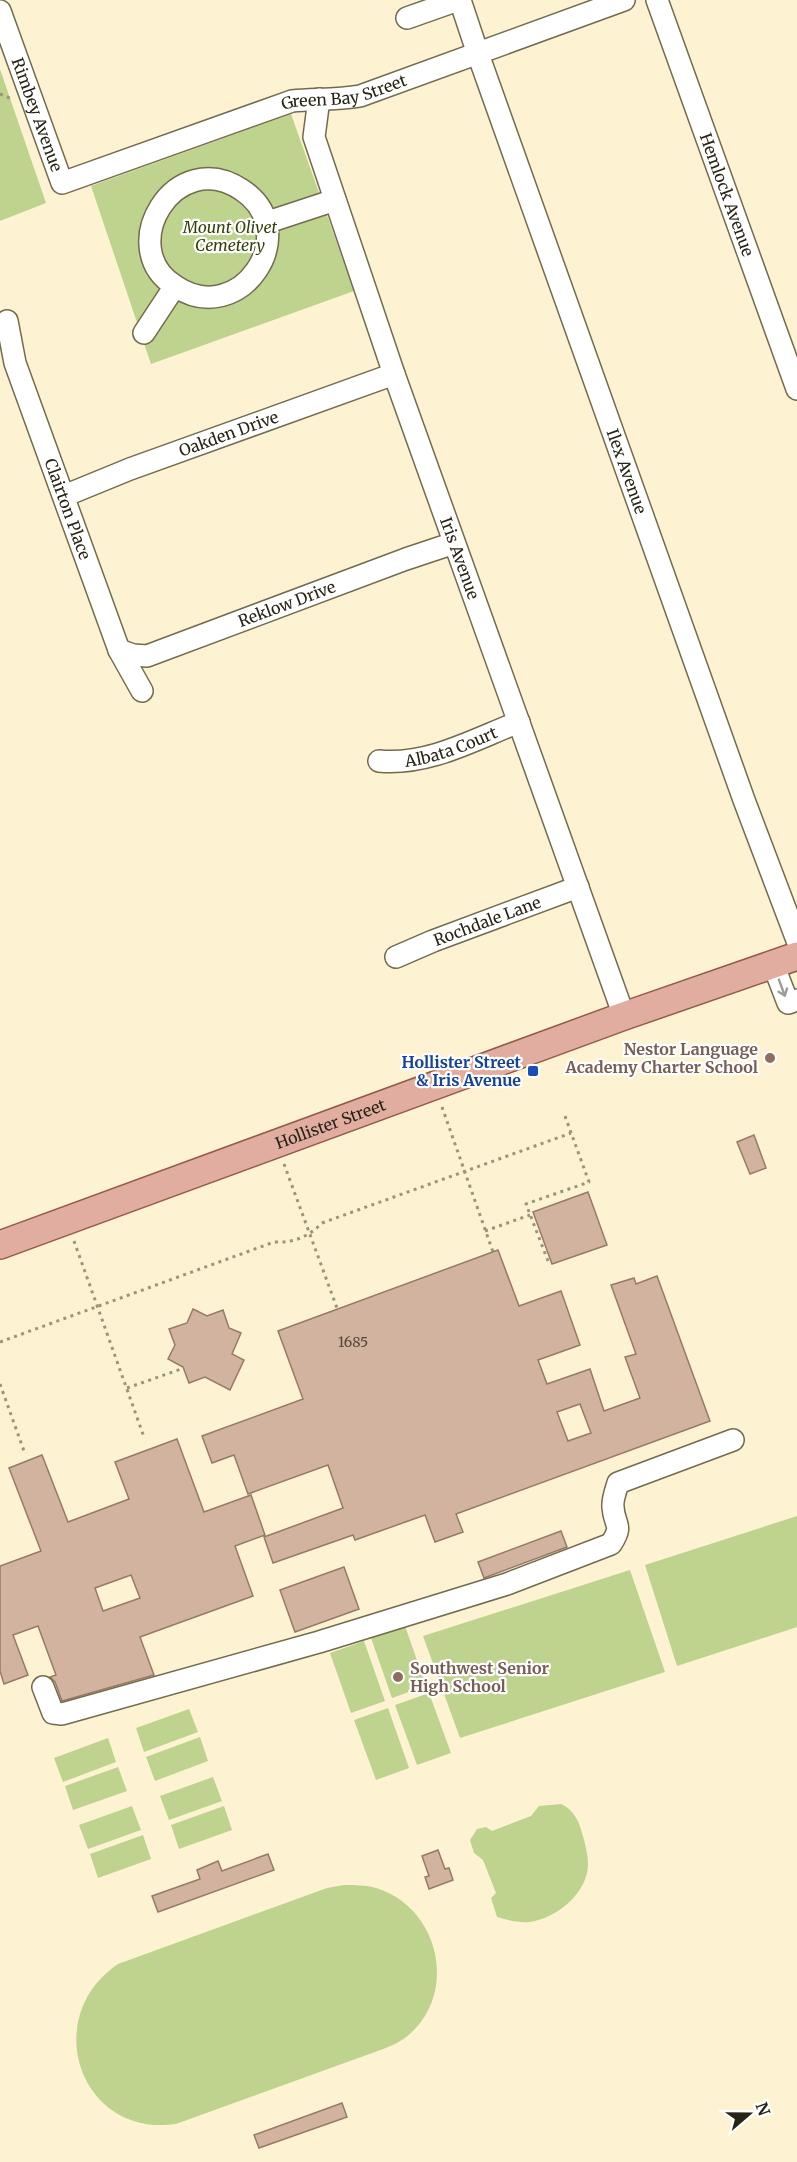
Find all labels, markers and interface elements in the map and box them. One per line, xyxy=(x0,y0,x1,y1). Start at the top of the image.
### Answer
street label: Rimbey Avenue xyxy=(8,55,67,174)
street label: Green Bay Street xyxy=(278,70,410,114)
street label: Hemlock Avenue xyxy=(696,130,758,259)
park label: Mount Olivet Cemetery xyxy=(182,217,278,255)
street label: Oakden Drive xyxy=(176,407,281,461)
street label: Ilex Avenue xyxy=(602,426,651,516)
street label: Clairton Place xyxy=(40,456,95,562)
street label: Iris Avenue xyxy=(436,514,484,602)
street label: Reklow Drive xyxy=(235,576,338,631)
street label: Albata Court xyxy=(402,722,501,771)
street label: Rochdale Lane xyxy=(431,892,543,950)
one-way arrow xyxy=(777,978,788,997)
place label: Nestor Language Academy Charter School xyxy=(564,1039,758,1077)
marker: Nestor Language Academy Charter School xyxy=(763,1051,777,1065)
place label: Hollister Street & Iris Avenue xyxy=(402,1052,522,1090)
marker: Hollister Street & Iris Avenue xyxy=(526,1064,540,1078)
street label: Hollister Street xyxy=(273,1094,389,1153)
house number: 1685 xyxy=(338,1333,368,1351)
place label: Southwest Senior High School xyxy=(410,1658,549,1696)
marker: Southwest Senior High School xyxy=(391,1670,405,1684)
north arrow xyxy=(719,2084,779,2144)
text: N xyxy=(752,2100,775,2119)

